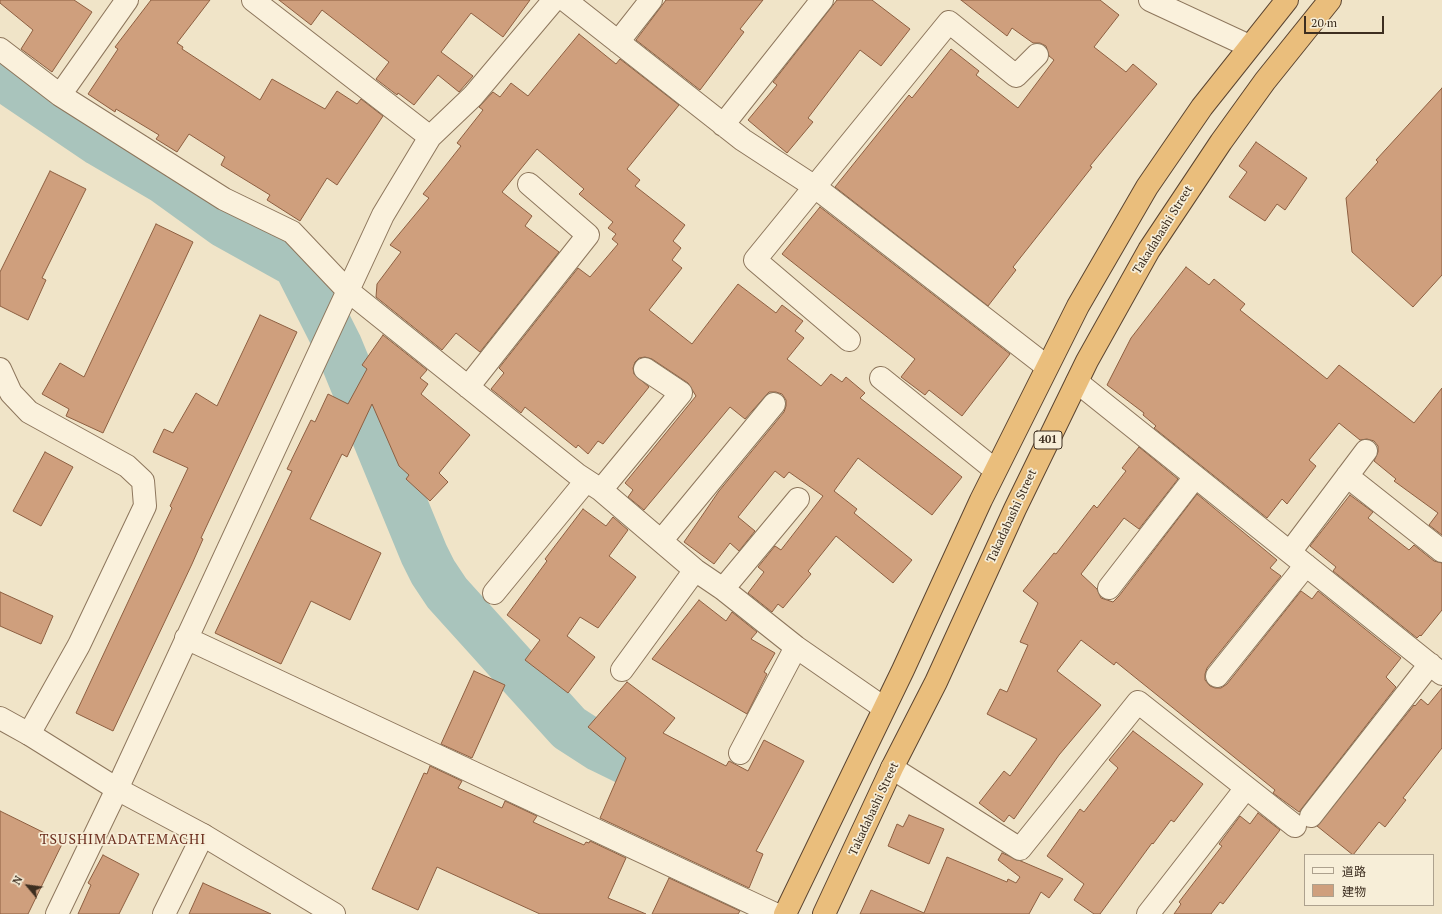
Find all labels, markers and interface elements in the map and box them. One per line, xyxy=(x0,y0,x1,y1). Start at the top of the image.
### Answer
scale bar xyxy=(1306,8,1386,34)
text: 20 m xyxy=(1311,15,1337,30)
street label: Takadabashi Street xyxy=(1130,183,1196,277)
road number: 401 xyxy=(1034,431,1062,449)
street label: Takadabashi Street xyxy=(984,467,1040,565)
street label: Takadabashi Street xyxy=(846,760,902,858)
district label: TSUSHIMADATEMACHI xyxy=(40,832,206,848)
legend xyxy=(1304,854,1434,906)
text: 道路 xyxy=(1342,864,1366,879)
north arrow xyxy=(8,866,48,906)
text: N xyxy=(9,873,26,887)
text: 建物 xyxy=(1342,884,1366,899)

